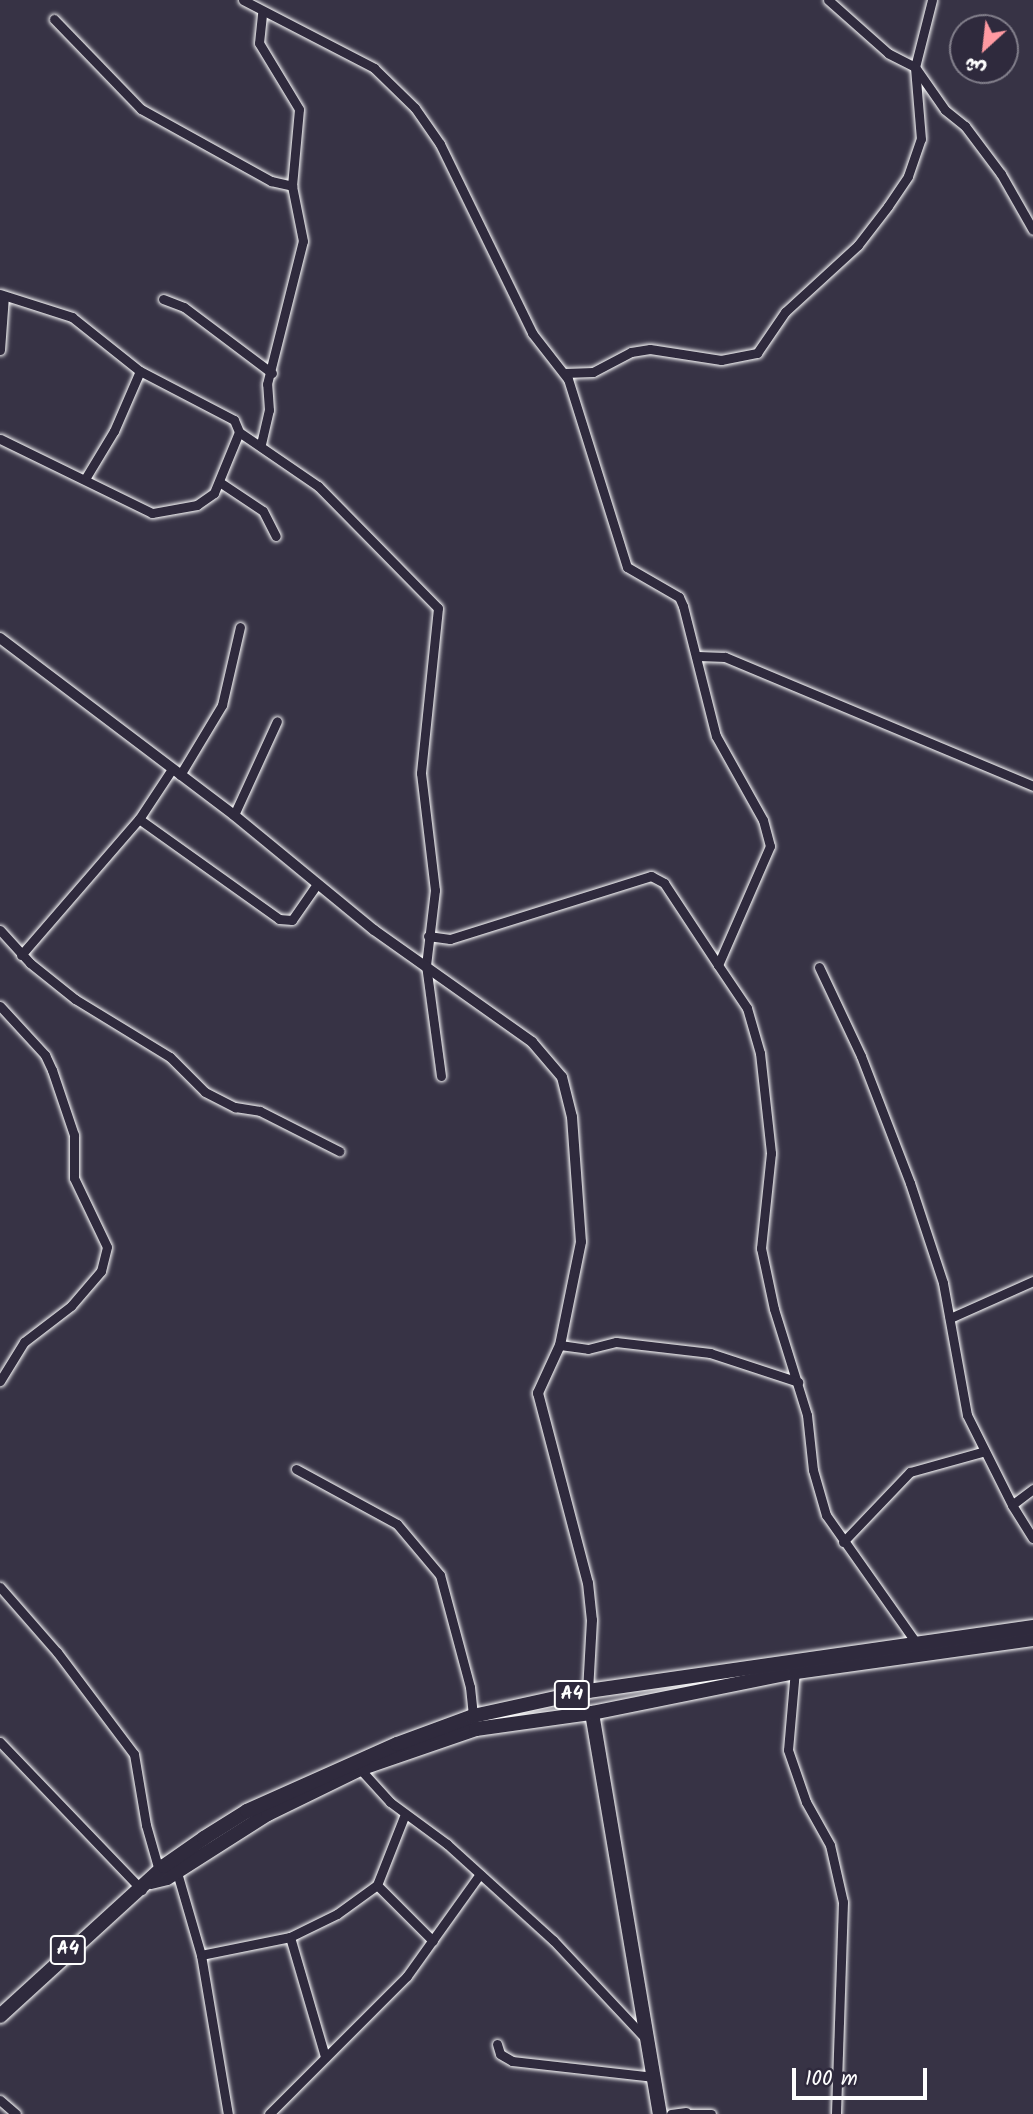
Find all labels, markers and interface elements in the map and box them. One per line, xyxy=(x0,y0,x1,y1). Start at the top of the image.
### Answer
north arrow xyxy=(949,14,1019,84)
text: ش xyxy=(959,48,991,84)
road number: A4 xyxy=(553,1680,591,1710)
road number: A4 xyxy=(49,1934,87,1966)
scale bar xyxy=(795,2054,930,2098)
text: 100 m xyxy=(805,2063,858,2096)

